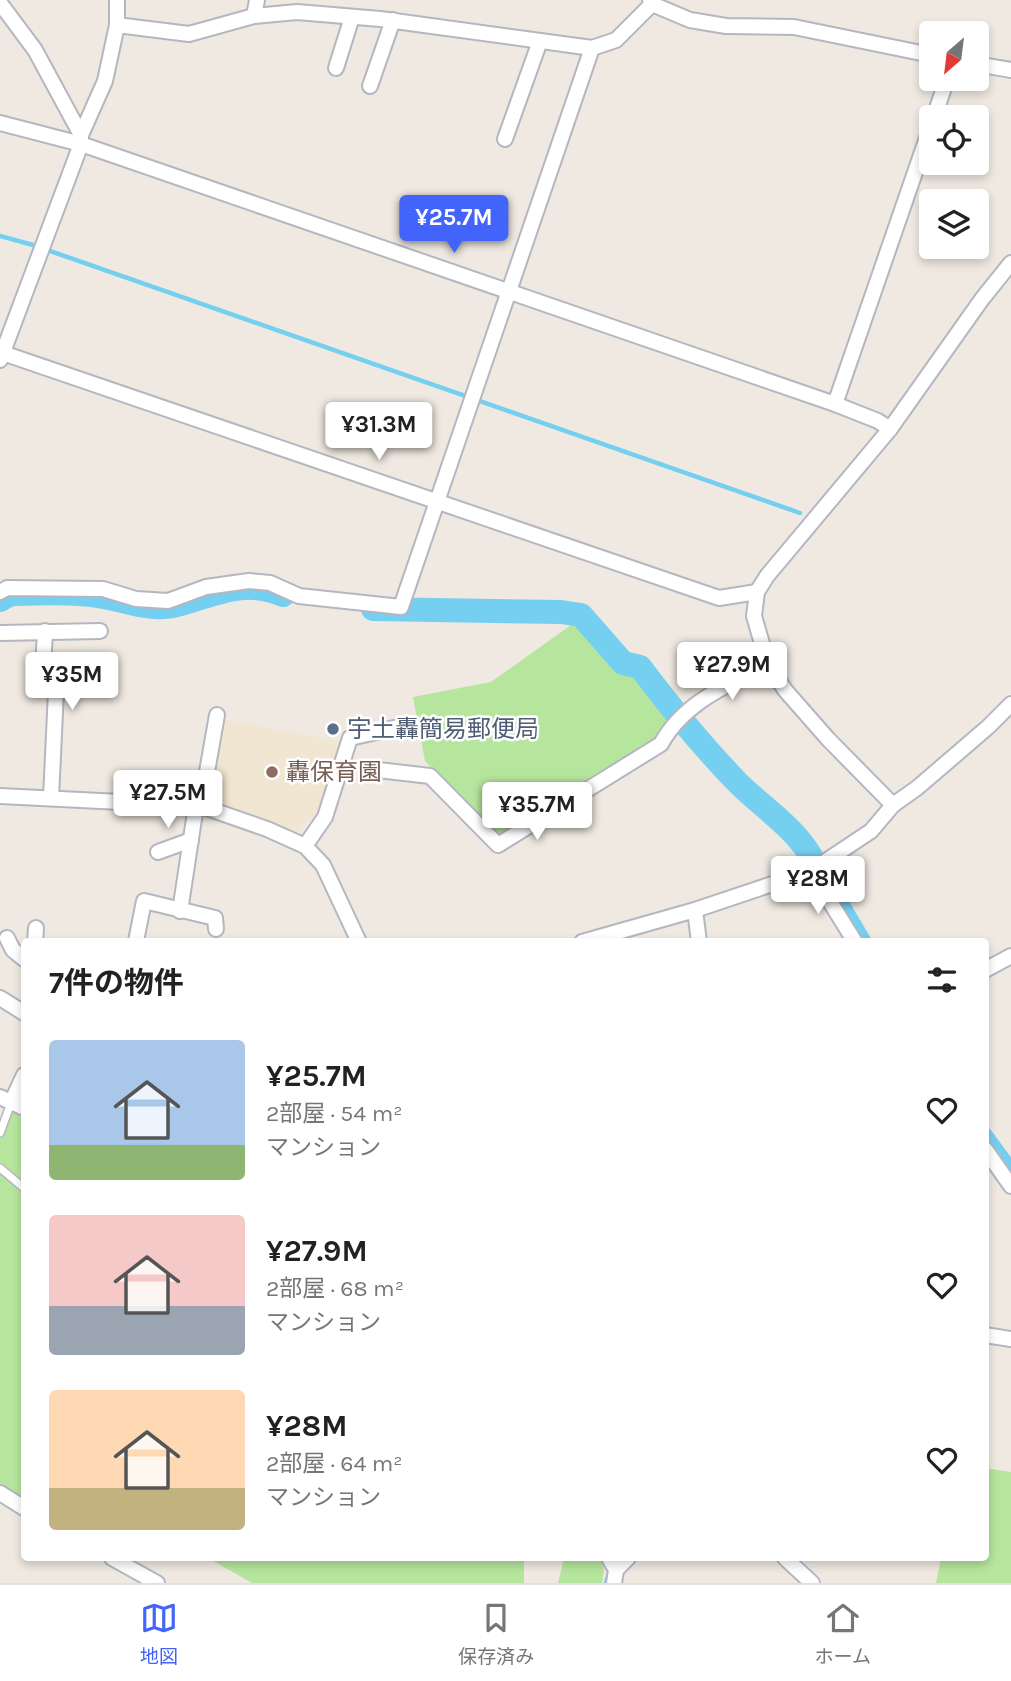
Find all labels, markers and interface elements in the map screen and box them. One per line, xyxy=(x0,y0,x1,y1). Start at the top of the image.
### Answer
north arrow xyxy=(919,21,989,91)
map controls xyxy=(919,21,989,259)
button: locate xyxy=(919,105,989,175)
button: layers xyxy=(919,189,989,259)
pin: ¥25.7M xyxy=(397,196,511,255)
text: ¥25.7M xyxy=(415,204,493,231)
pin: ¥31.3M xyxy=(322,402,436,462)
text: ¥31.3M xyxy=(341,411,417,438)
pin: ¥27.9M xyxy=(675,642,789,702)
text: ¥27.9M xyxy=(693,651,771,678)
pin: ¥35M xyxy=(31,652,113,712)
text: ¥35M xyxy=(41,661,103,688)
place label: 宇土轟簡易郵便局 xyxy=(347,715,539,743)
marker: 宇土轟簡易郵便局 xyxy=(325,721,341,737)
place label: 轟保育園 xyxy=(286,758,382,786)
marker: 轟保育園 xyxy=(264,764,280,780)
pin: ¥27.5M xyxy=(111,770,225,830)
text: ¥27.5M xyxy=(129,779,207,806)
pin: ¥35.7M xyxy=(480,782,594,842)
text: ¥35.7M xyxy=(498,791,576,818)
pin: ¥28M xyxy=(777,856,859,916)
text: ¥28M xyxy=(787,865,849,892)
icon: filters xyxy=(923,961,961,999)
text: 7件の物件 xyxy=(49,965,184,1001)
text: ¥25.7M xyxy=(266,1058,367,1094)
icon: home xyxy=(105,1068,189,1152)
icon: heart xyxy=(923,1091,961,1129)
text: 2部屋 · 54 m² xyxy=(266,1100,402,1127)
text: マンション xyxy=(266,1134,381,1161)
text: ¥27.9M xyxy=(266,1233,368,1269)
icon: home xyxy=(105,1243,189,1327)
icon: heart xyxy=(923,1266,961,1304)
text: 2部屋 · 68 m² xyxy=(266,1275,404,1302)
text: マンション xyxy=(266,1309,381,1336)
text: ¥28M xyxy=(266,1408,347,1444)
icon: home xyxy=(105,1418,189,1502)
icon: heart xyxy=(923,1441,961,1479)
text: 2部屋 · 64 m² xyxy=(266,1450,403,1477)
text: マンション xyxy=(266,1484,381,1511)
tab: 地図 xyxy=(140,1599,178,1668)
tab: 保存済み xyxy=(458,1599,534,1668)
tab: ホーム xyxy=(814,1599,871,1668)

